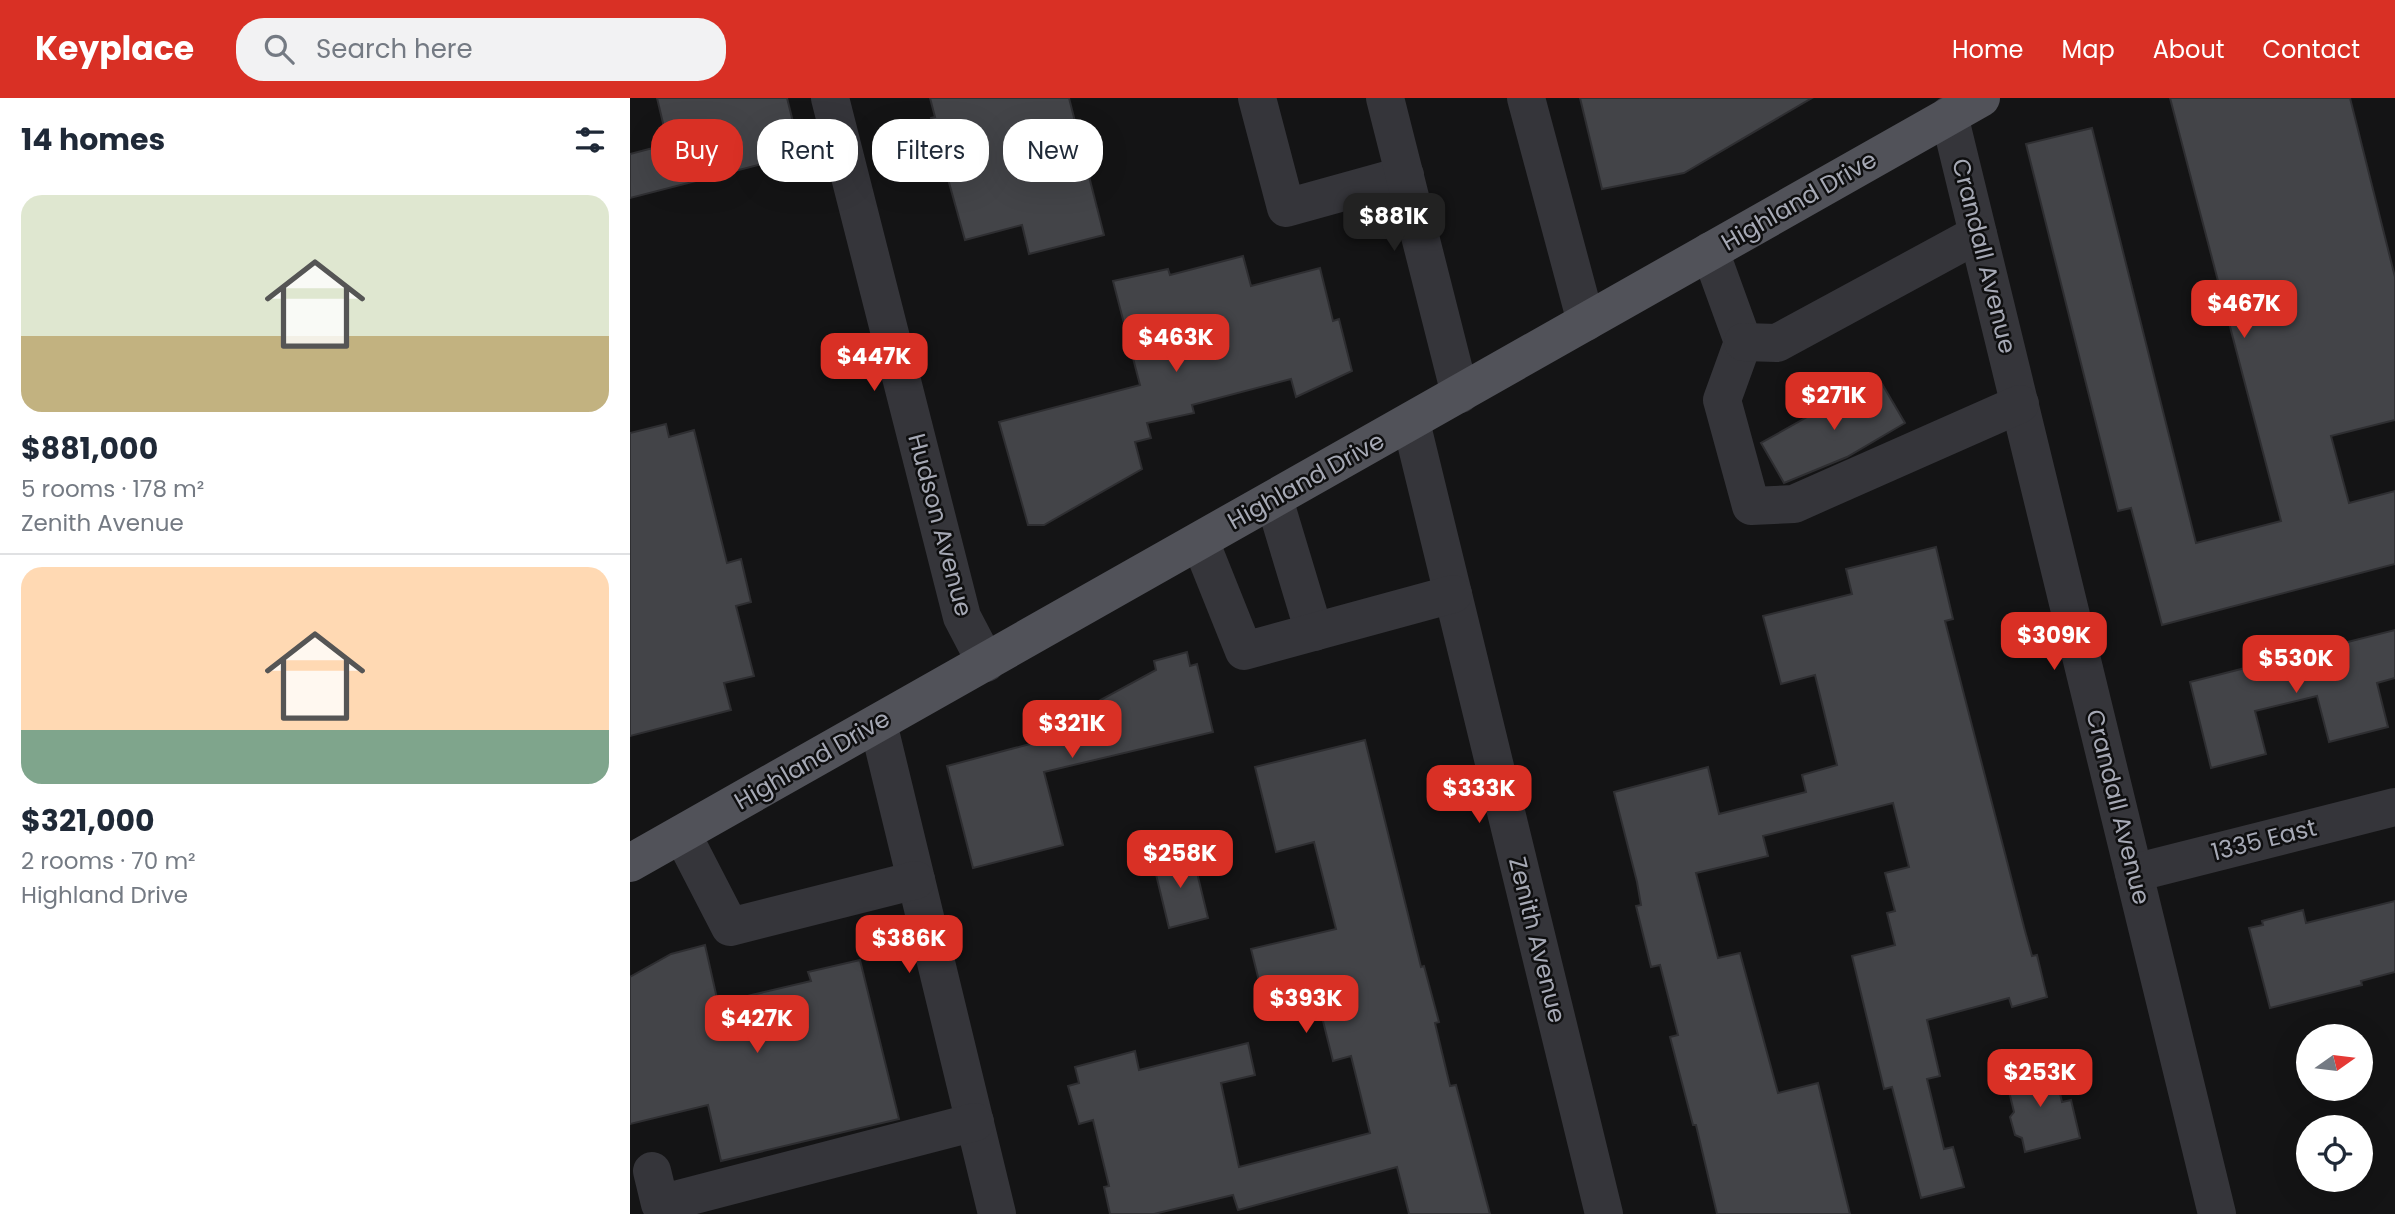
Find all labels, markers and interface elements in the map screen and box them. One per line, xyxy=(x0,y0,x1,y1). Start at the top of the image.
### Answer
search box xyxy=(236,18,726,81)
text: Keyplace xyxy=(35,25,194,72)
icon: search xyxy=(260,30,298,68)
text: Search here xyxy=(316,31,473,67)
text: Home xyxy=(1952,33,2024,66)
text: Map xyxy=(2062,33,2115,66)
text: About xyxy=(2153,33,2224,66)
text: Contact xyxy=(2262,33,2360,66)
text: 14 homes xyxy=(21,118,165,161)
chip: Buy xyxy=(651,119,743,182)
chip: Rent xyxy=(757,119,858,182)
chip: Filters xyxy=(872,119,989,182)
chip: New xyxy=(1003,119,1103,182)
icon: filters xyxy=(571,121,609,159)
street label: Highland Drive xyxy=(1715,143,1883,258)
street label: Crandall Avenue xyxy=(1944,155,2025,357)
pin: $881K xyxy=(1345,194,1443,253)
text: $881K xyxy=(1359,200,1429,232)
icon: home xyxy=(252,241,378,367)
pin: $467K xyxy=(2195,280,2293,340)
text: $467K xyxy=(2207,287,2281,319)
pin: $463K xyxy=(1127,314,1225,374)
text: $463K xyxy=(1138,321,1214,353)
pin: $447K xyxy=(825,334,923,393)
text: $447K xyxy=(837,340,911,372)
pin: $271K xyxy=(1785,372,1883,432)
text: $271K xyxy=(1801,379,1867,411)
street label: Highland Drive xyxy=(1221,424,1390,537)
text: $881,000 xyxy=(21,427,158,470)
street label: Hudson Avenue xyxy=(900,430,981,620)
text: 5 rooms · 178 m² xyxy=(21,473,204,505)
text: Zenith Avenue xyxy=(21,507,184,539)
pin: $309K xyxy=(2005,612,2103,672)
icon: home xyxy=(252,613,378,739)
text: $309K xyxy=(2017,619,2091,651)
pin: $530K xyxy=(2247,636,2345,695)
text: $530K xyxy=(2258,642,2334,674)
pin: $321K xyxy=(1023,700,1121,760)
street label: Highland Drive xyxy=(728,702,896,817)
street label: Crandall Avenue xyxy=(2078,706,2159,908)
text: $321K xyxy=(1039,707,1105,739)
pin: $333K xyxy=(1430,766,1528,825)
text: $333K xyxy=(1443,772,1515,804)
text: $321,000 xyxy=(21,799,155,842)
street label: 1335 East xyxy=(2208,811,2320,868)
pin: $258K xyxy=(1131,830,1229,890)
text: $258K xyxy=(1143,837,1217,869)
text: 2 rooms · 70 m² xyxy=(21,845,196,877)
street label: Zenith Avenue xyxy=(1501,854,1574,1026)
text: Highland Drive xyxy=(21,879,188,911)
pin: $386K xyxy=(860,916,958,975)
text: $386K xyxy=(872,922,946,954)
pin: $393K xyxy=(1257,976,1355,1035)
text: $393K xyxy=(1269,982,1343,1014)
pin: $427K xyxy=(708,996,806,1055)
text: $427K xyxy=(721,1002,793,1034)
north arrow xyxy=(2296,1024,2373,1101)
map controls xyxy=(2296,1024,2373,1192)
pin: $253K xyxy=(1991,1049,2089,1109)
text: $253K xyxy=(2003,1056,2077,1088)
button: locate xyxy=(2296,1115,2373,1192)

